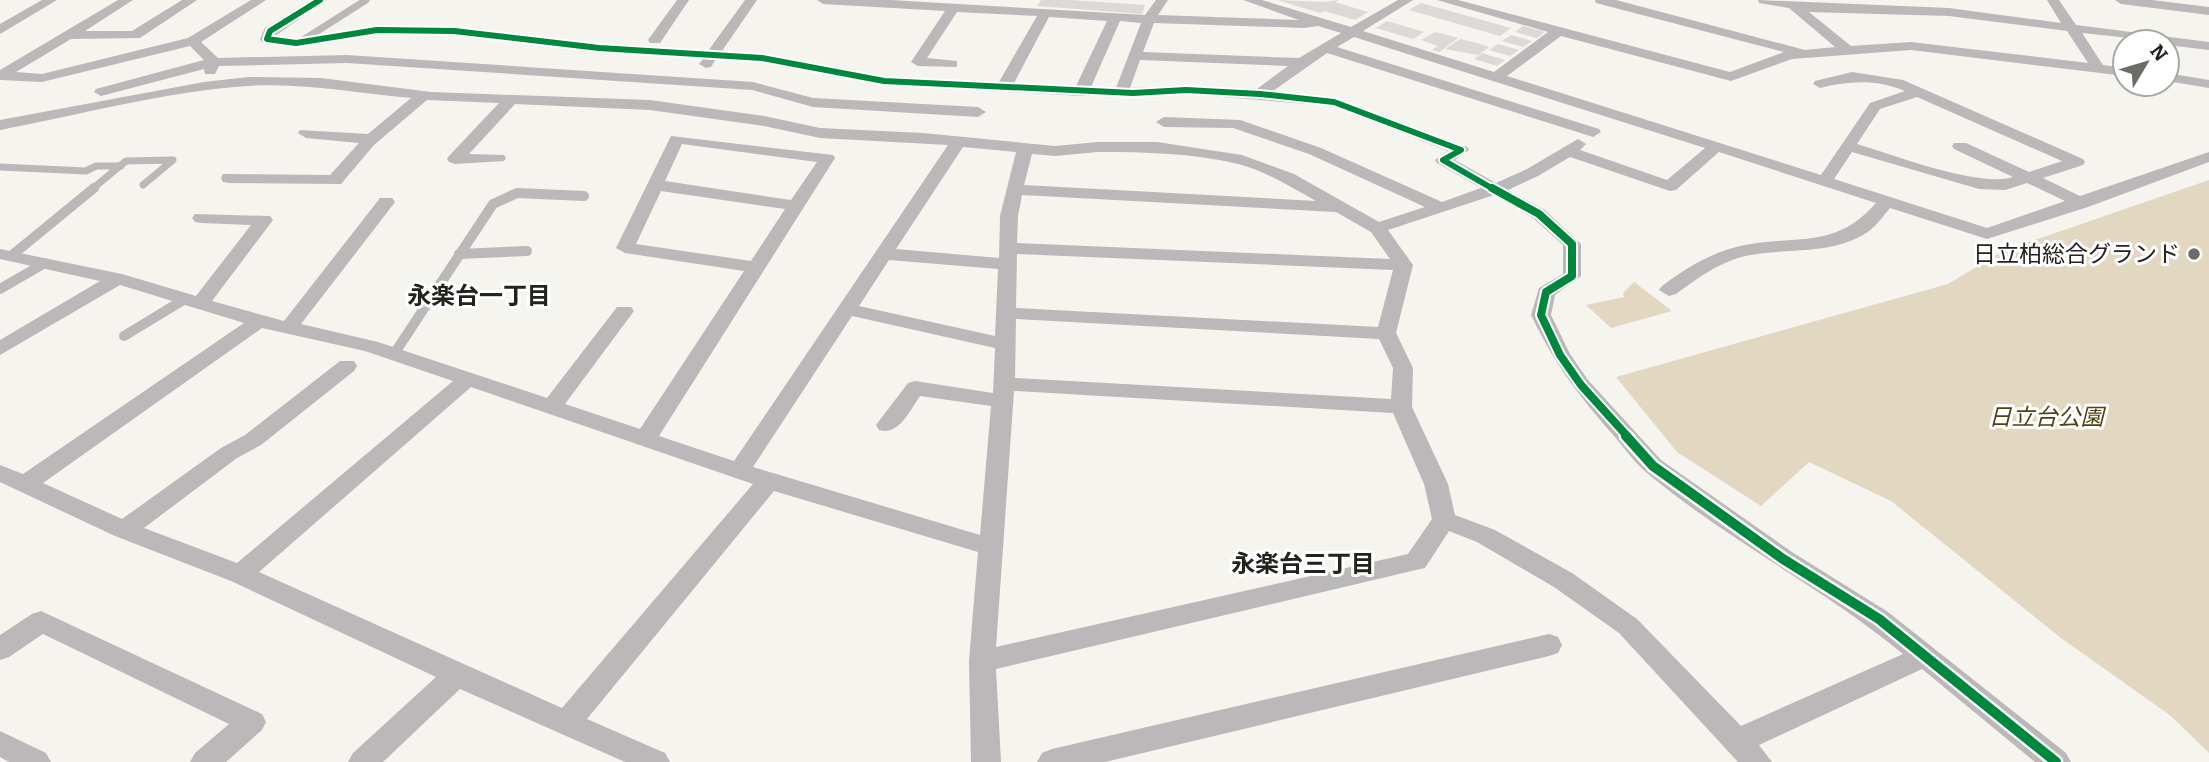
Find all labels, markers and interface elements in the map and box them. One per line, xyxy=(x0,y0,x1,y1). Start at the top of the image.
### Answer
north arrow xyxy=(2111,28,2181,98)
text: N xyxy=(2145,40,2173,66)
place label: 日立柏総合グランド xyxy=(1973,240,2180,268)
marker: 日立柏総合グランド xyxy=(2186,246,2202,262)
district label: 永楽台一丁目 xyxy=(407,282,551,310)
park label: 日立台公園 xyxy=(1989,403,2107,431)
district label: 永楽台三丁目 xyxy=(1231,550,1375,578)

